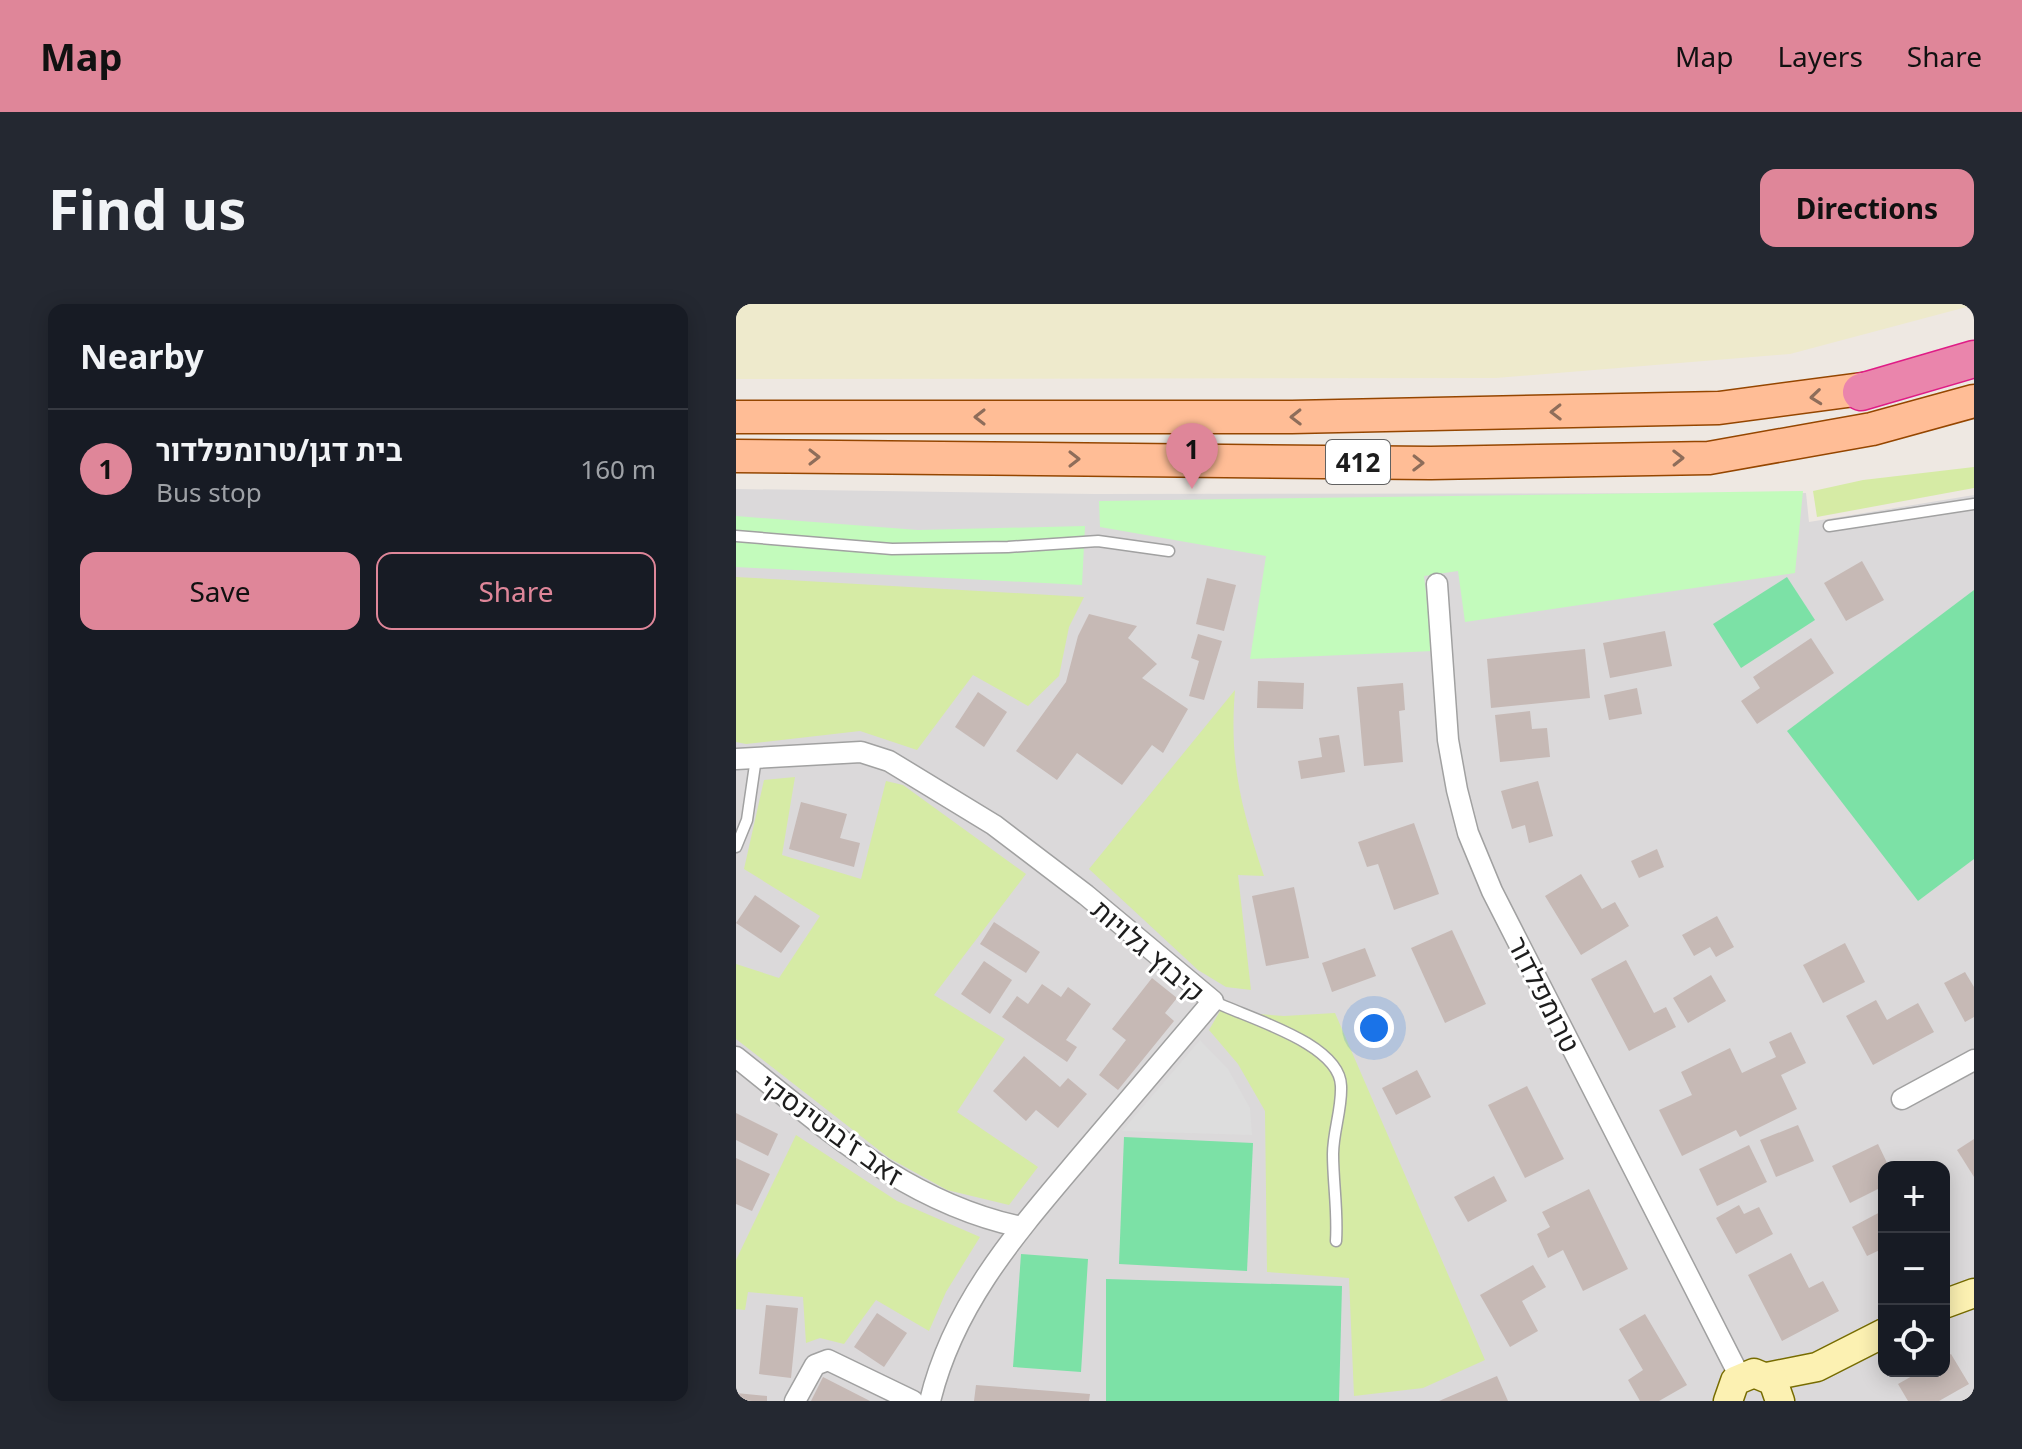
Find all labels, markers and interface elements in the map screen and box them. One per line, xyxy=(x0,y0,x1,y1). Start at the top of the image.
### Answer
text: Map xyxy=(40,30,123,82)
text: Map xyxy=(1675,37,1733,75)
text: Layers xyxy=(1777,37,1863,75)
text: Share xyxy=(1907,37,1982,75)
button: Directions xyxy=(1760,169,1974,247)
text: Find us xyxy=(48,170,246,246)
text: Nearby xyxy=(80,333,204,379)
one-way arrow xyxy=(1809,389,1822,406)
one-way arrow xyxy=(1549,403,1562,420)
one-way arrow xyxy=(973,408,986,426)
one-way arrow xyxy=(1289,408,1302,425)
pin: 1 xyxy=(1166,423,1218,489)
text: בית דגן/טרומפלדור xyxy=(156,429,402,470)
road number: 412 xyxy=(1326,440,1390,484)
one-way arrow xyxy=(808,448,821,466)
one-way arrow xyxy=(1672,449,1685,467)
one-way arrow xyxy=(1068,450,1081,468)
text: 1 xyxy=(99,451,113,487)
text: 160 m xyxy=(580,451,656,487)
one-way arrow xyxy=(1412,454,1425,471)
text: Bus stop xyxy=(156,474,262,510)
button: Save xyxy=(80,552,360,630)
button: Share xyxy=(376,552,656,630)
street label: קיבוץ גלויות xyxy=(1084,890,1214,1010)
street label: טרומפלדור xyxy=(1500,929,1590,1059)
your location xyxy=(1354,1008,1394,1048)
street label: זאב ז'בוטינסקי xyxy=(753,1064,911,1194)
map controls xyxy=(1878,1161,1950,1377)
button: + xyxy=(1878,1161,1950,1233)
button: − xyxy=(1878,1233,1950,1305)
button: locate xyxy=(1878,1305,1950,1377)

